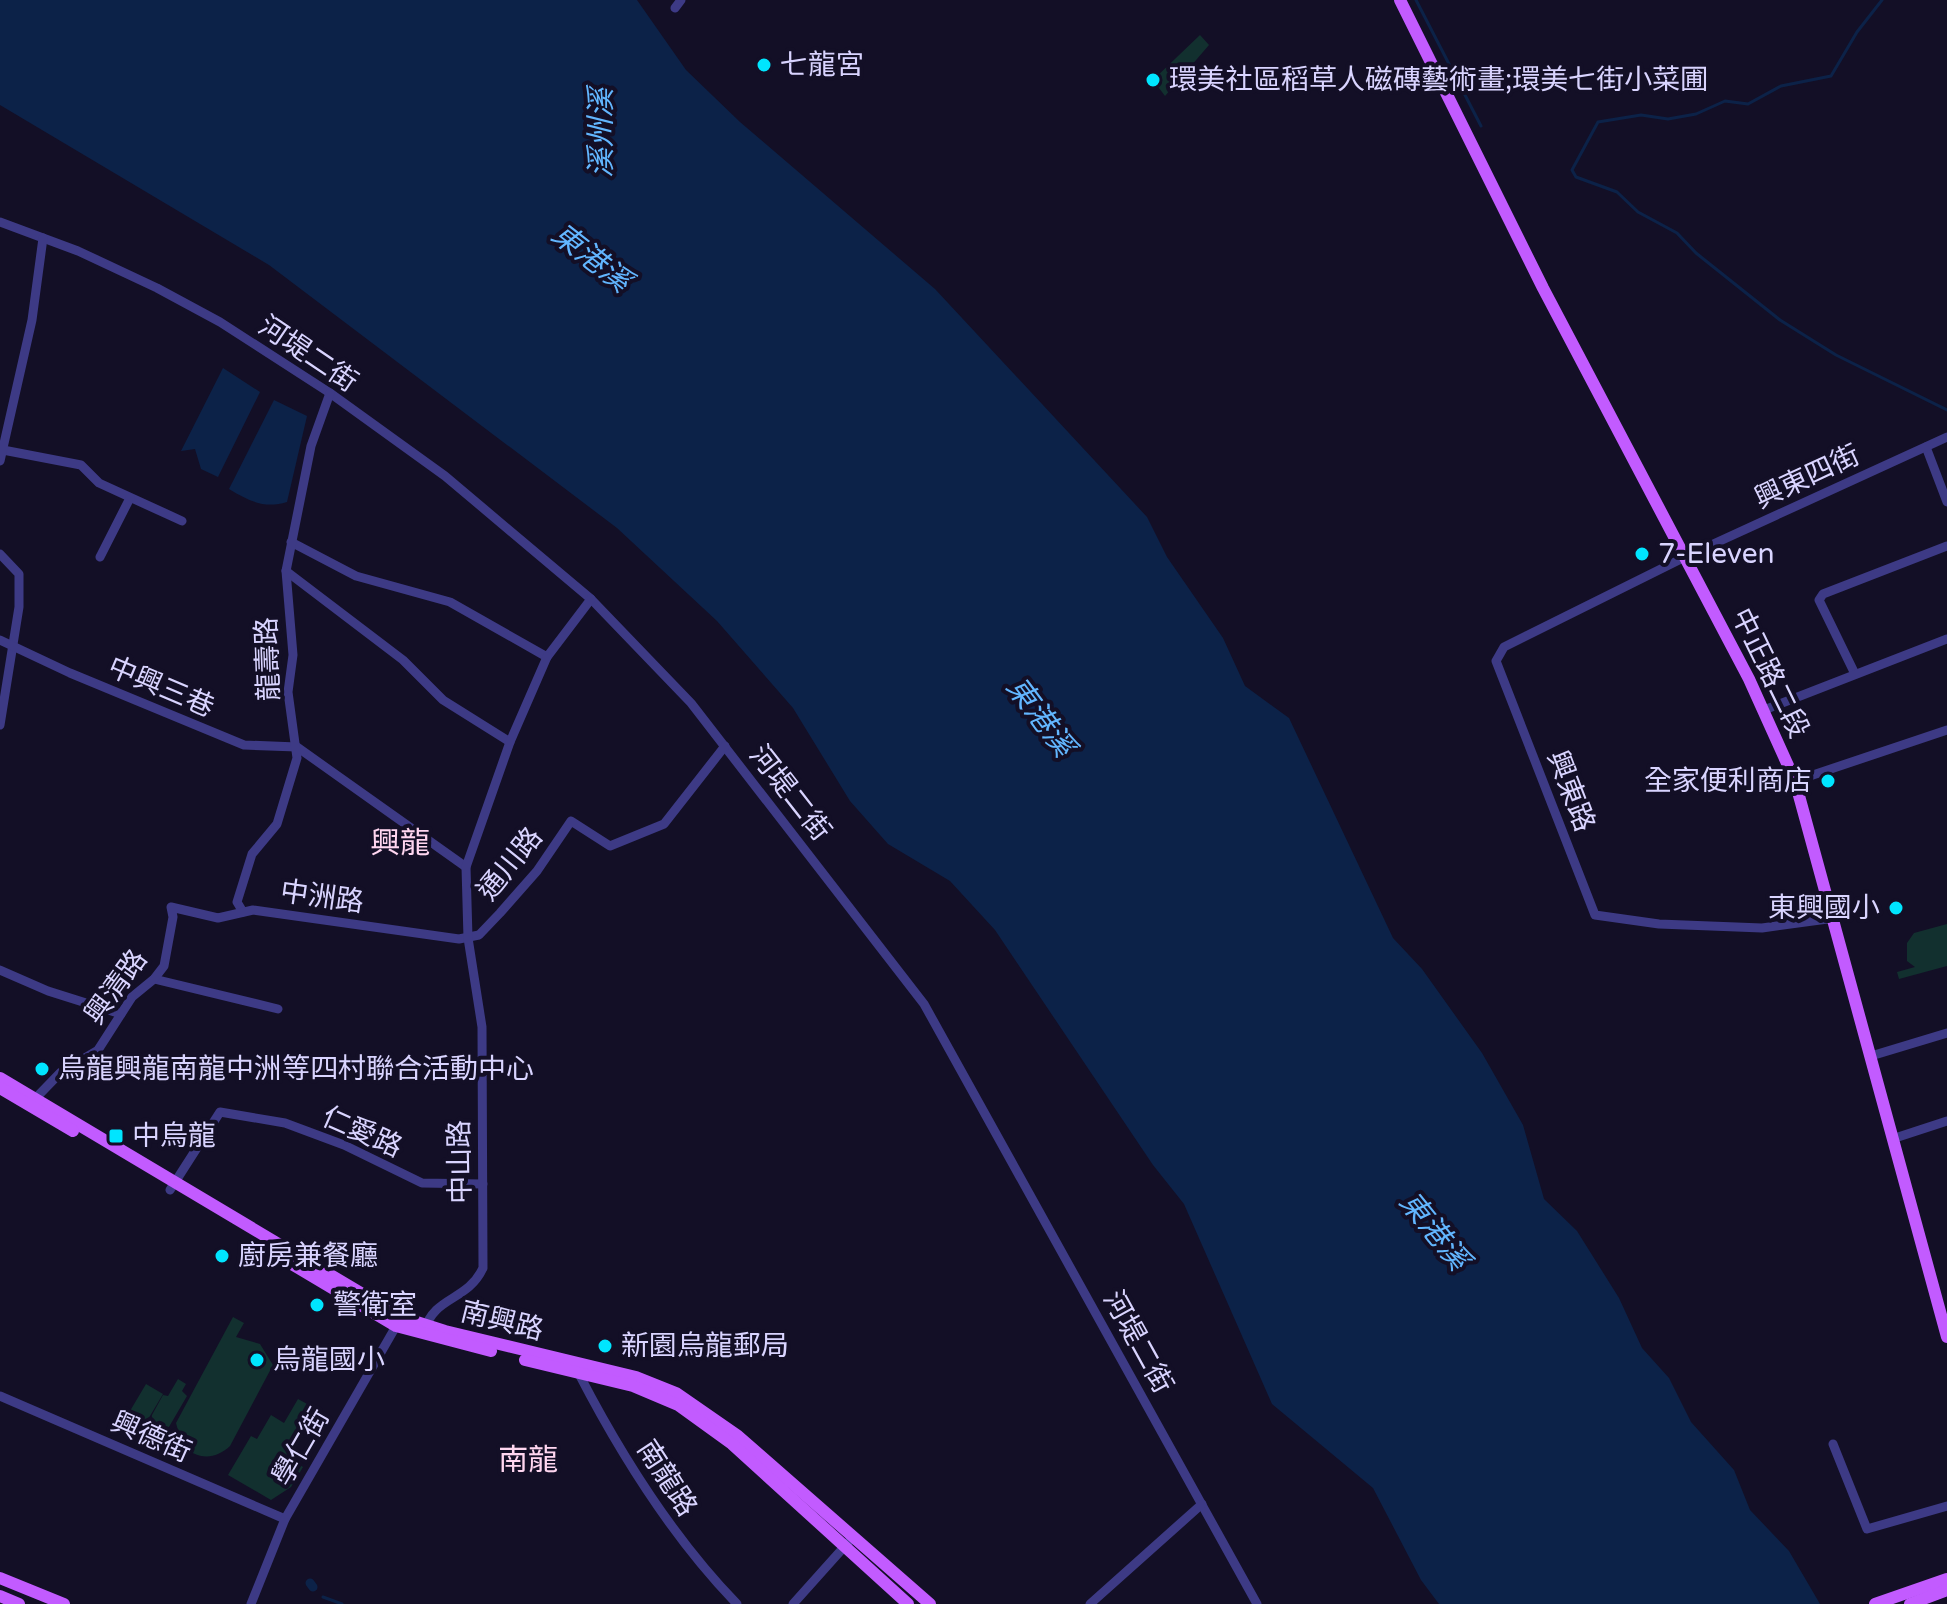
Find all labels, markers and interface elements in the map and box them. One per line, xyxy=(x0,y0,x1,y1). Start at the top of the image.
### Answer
place label: 七龍宮 xyxy=(780,48,864,82)
marker: 七龍宮 xyxy=(755,56,773,74)
place label: 環美社區稻草人磁磚藝術畫;環美七街小菜圃 xyxy=(1169,63,1708,97)
marker: 環美社區稻草人磁磚藝術畫;環美七街小菜圃 xyxy=(1144,71,1162,89)
water label: 溪州溪 xyxy=(583,84,620,178)
water label: 東港溪 xyxy=(544,216,641,303)
street label: 河堤二街 xyxy=(252,309,364,399)
street label: 興東四街 xyxy=(1749,438,1865,516)
place label: 7-Eleven xyxy=(1658,537,1775,571)
marker: 7-Eleven xyxy=(1633,545,1651,563)
street label: 中正路二段 xyxy=(1724,603,1816,743)
street label: 龍壽路 xyxy=(250,616,286,702)
street label: 中興三巷 xyxy=(103,649,219,725)
water label: 東港溪 xyxy=(998,670,1084,767)
street label: 河堤二街 xyxy=(742,738,838,848)
street label: 興東路 xyxy=(1540,746,1602,836)
place label: 全家便利商店 xyxy=(1644,764,1812,798)
marker: 全家便利商店 xyxy=(1819,772,1837,790)
street label: 通川路 xyxy=(470,821,550,907)
district label: 興龍 xyxy=(370,825,430,862)
street label: 中洲路 xyxy=(278,874,366,920)
place label: 東興國小 xyxy=(1768,891,1880,925)
marker: 東興國小 xyxy=(1887,899,1905,917)
street label: 興清路 xyxy=(78,943,154,1031)
place label: 烏龍興龍南龍中洲等四村聯合活動中心 xyxy=(58,1052,534,1086)
marker: 烏龍興龍南龍中洲等四村聯合活動中心 xyxy=(33,1060,51,1078)
street label: 仁愛路 xyxy=(317,1099,407,1165)
place label: 中烏龍 xyxy=(132,1119,216,1153)
street label: 中山路 xyxy=(442,1120,478,1204)
marker: 中烏龍 xyxy=(107,1127,125,1145)
water label: 東港溪 xyxy=(1391,1184,1479,1281)
place label: 廚房兼餐廳 xyxy=(238,1239,378,1273)
marker: 廚房兼餐廳 xyxy=(213,1247,231,1265)
street label: 河堤二街 xyxy=(1096,1285,1180,1399)
place label: 警衛室 xyxy=(333,1288,417,1322)
street label: 南興路 xyxy=(457,1294,547,1348)
marker: 警衛室 xyxy=(308,1296,326,1314)
place label: 新園烏龍郵局 xyxy=(621,1329,789,1363)
marker: 新園烏龍郵局 xyxy=(596,1337,614,1355)
place label: 烏龍國小 xyxy=(273,1343,385,1377)
marker: 烏龍國小 xyxy=(248,1351,266,1369)
street label: 學仁街 xyxy=(265,1402,337,1492)
street label: 興德街 xyxy=(106,1404,196,1470)
street label: 南龍路 xyxy=(630,1434,704,1522)
district label: 南龍 xyxy=(498,1442,558,1479)

